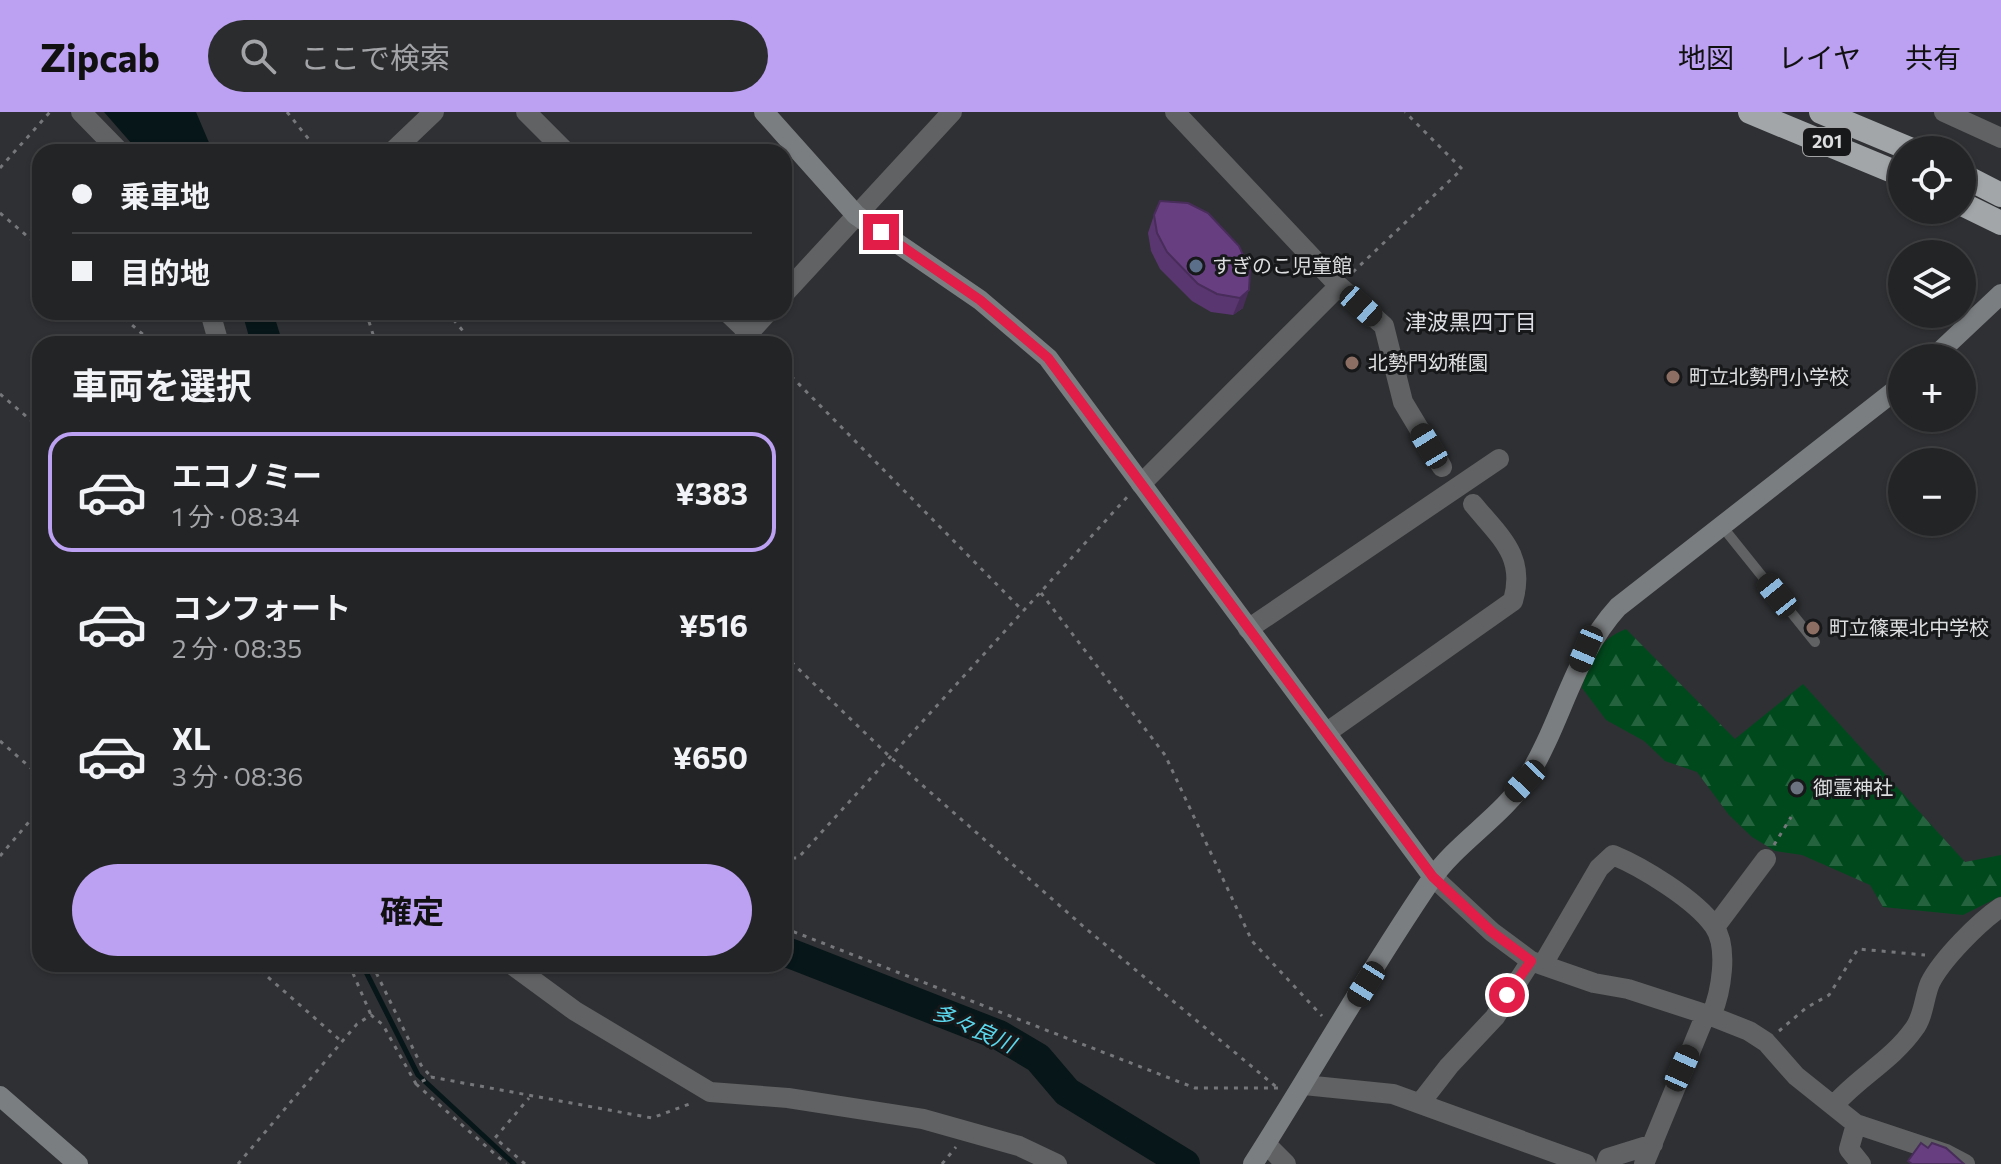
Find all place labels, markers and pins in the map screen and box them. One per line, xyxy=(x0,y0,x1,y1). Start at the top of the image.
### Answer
place label: すぎのこ児童館 xyxy=(1212,253,1352,277)
marker: すぎのこ児童館 xyxy=(1187,257,1205,275)
place label: 北勢門幼稚園 xyxy=(1368,350,1488,374)
marker: 北勢門幼稚園 xyxy=(1343,354,1361,372)
place label: 町立北勢門小学校 xyxy=(1689,364,1849,388)
marker: 町立北勢門小学校 xyxy=(1664,368,1682,386)
place label: 町立篠栗北中学校 xyxy=(1829,615,1989,639)
marker: 町立篠栗北中学校 xyxy=(1804,619,1822,637)
place label: 御霊神社 xyxy=(1813,775,1893,799)
marker: 御霊神社 xyxy=(1788,779,1806,797)

